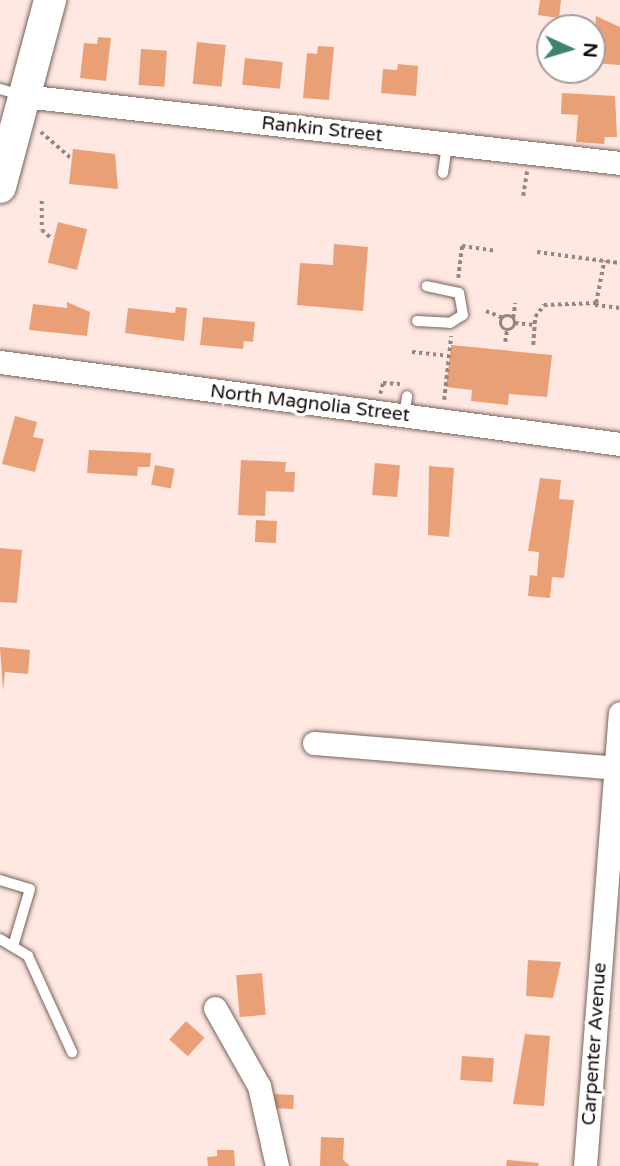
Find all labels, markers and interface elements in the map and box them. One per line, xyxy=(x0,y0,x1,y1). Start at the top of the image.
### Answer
north arrow xyxy=(536,14,606,84)
text: N xyxy=(578,42,601,59)
street label: Rankin Street xyxy=(260,112,384,148)
street label: North Magnolia Street xyxy=(209,380,411,428)
street label: Carpenter Avenue xyxy=(578,962,612,1126)

